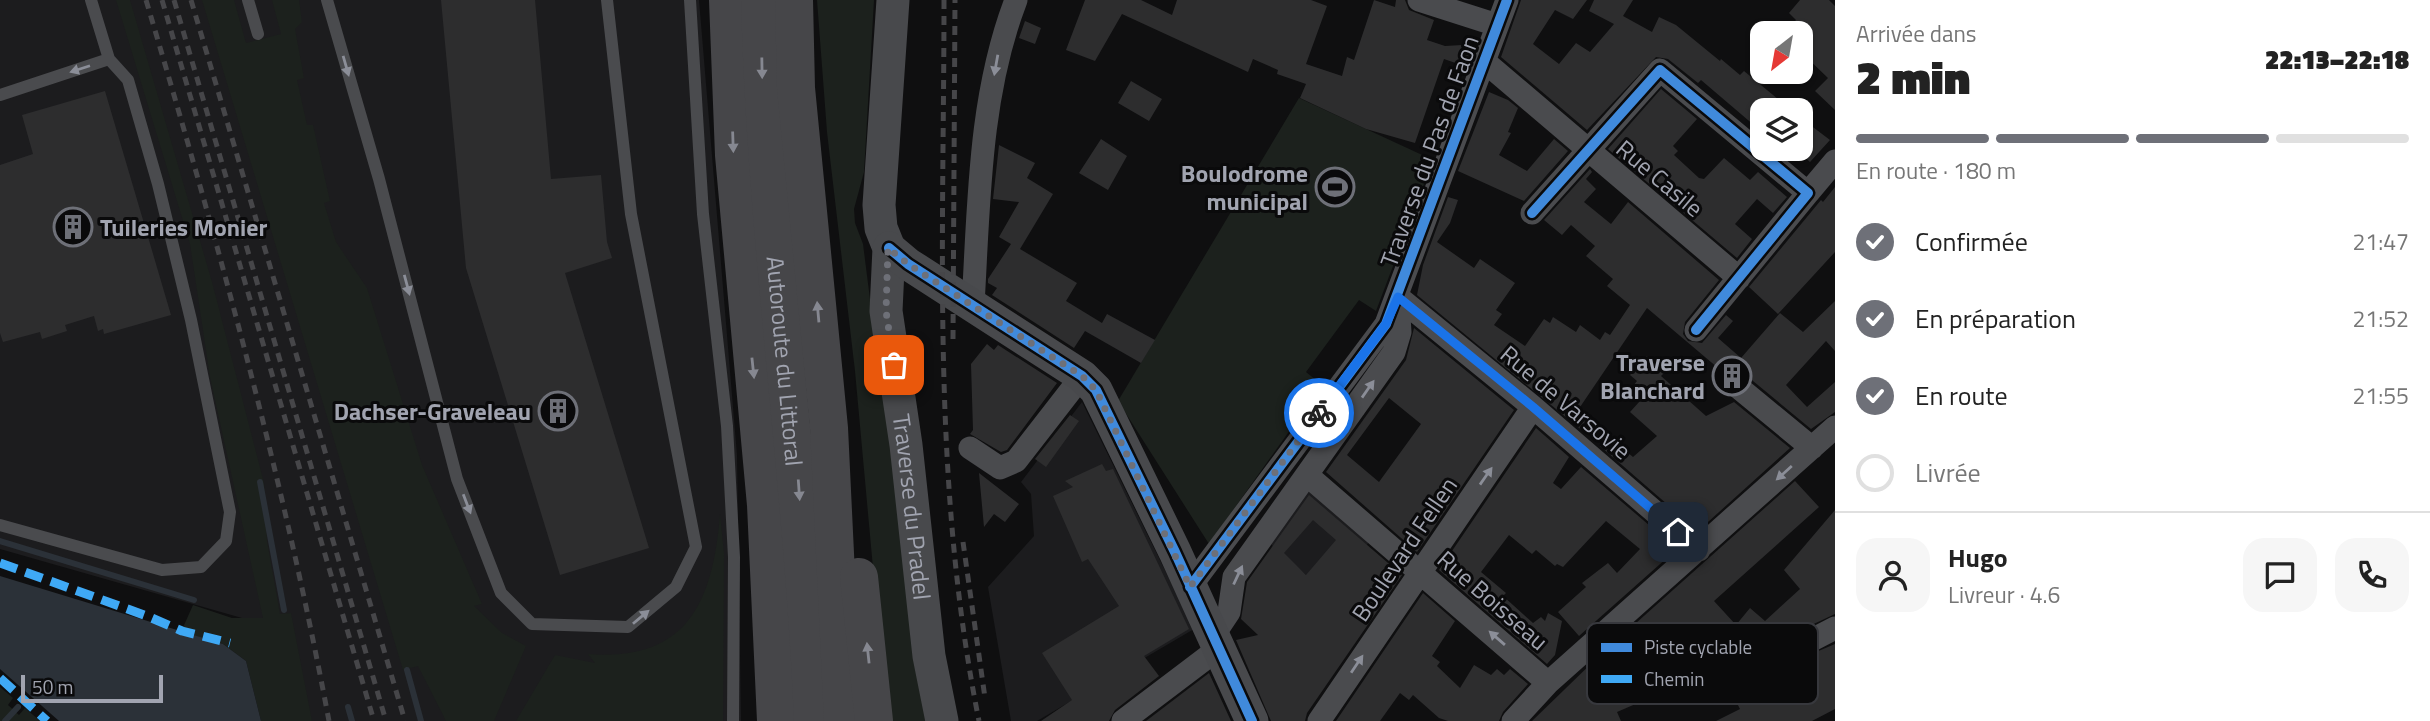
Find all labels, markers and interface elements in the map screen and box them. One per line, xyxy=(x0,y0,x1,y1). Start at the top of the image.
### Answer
text: Arrivée dans xyxy=(1856,16,1977,51)
north arrow xyxy=(1750,21,1813,84)
map controls xyxy=(1750,21,1813,161)
street label: Traverse du Pas de Faon xyxy=(1370,30,1488,272)
text: 22:13–22:18 xyxy=(2265,40,2409,79)
text: 2 min xyxy=(1856,42,1970,112)
one-way arrow xyxy=(990,54,1001,76)
one-way arrow xyxy=(341,55,351,76)
one-way arrow xyxy=(756,57,767,79)
one-way arrow xyxy=(69,64,90,75)
button: layers xyxy=(1750,98,1813,161)
one-way arrow xyxy=(728,131,739,153)
street label: Rue Casile xyxy=(1609,131,1711,225)
text: En route · 180 m xyxy=(1856,153,2016,188)
place label: Boulodrome municipal xyxy=(1181,155,1308,219)
sports icon: Boulodrome municipal xyxy=(1314,166,1356,208)
building icon: Tuileries Monier xyxy=(52,206,94,248)
place label: Tuileries Monier xyxy=(100,209,267,245)
text: Confirmée xyxy=(1915,222,2028,261)
icon: check xyxy=(1856,223,1894,261)
text: 21:47 xyxy=(2352,224,2409,259)
street label: Autoroute du Littoral xyxy=(758,255,813,467)
one-way arrow xyxy=(402,275,412,296)
text: En préparation xyxy=(1915,299,2076,338)
one-way arrow xyxy=(812,300,823,322)
icon: check xyxy=(1856,300,1894,338)
text: 21:52 xyxy=(2352,301,2409,336)
pin xyxy=(864,335,924,395)
street label: Rue de Varsovie xyxy=(1493,336,1639,468)
place label: Traverse Blanchard xyxy=(1600,344,1705,408)
icon: bag xyxy=(875,346,913,384)
building icon: Traverse Blanchard xyxy=(1711,355,1753,397)
one-way arrow xyxy=(748,357,759,379)
text: En route xyxy=(1915,376,2008,415)
icon: check xyxy=(1856,377,1894,415)
courier xyxy=(1284,378,1354,448)
text: 21:55 xyxy=(2352,378,2409,413)
one-way arrow xyxy=(1361,380,1375,398)
building icon: Dachser-Graveleau xyxy=(537,390,579,432)
place label: Dachser-Graveleau xyxy=(334,393,531,429)
icon: bike xyxy=(1300,394,1338,432)
street label: Traverse du Pradel xyxy=(884,412,941,602)
text: Livrée xyxy=(1915,453,1981,492)
one-way arrow xyxy=(1776,464,1793,480)
one-way arrow xyxy=(1479,466,1492,486)
street label: Boulevard Fellen xyxy=(1342,470,1466,628)
one-way arrow xyxy=(794,479,805,501)
one-way arrow xyxy=(461,493,472,514)
pin xyxy=(1648,502,1708,562)
icon: home xyxy=(1659,513,1697,551)
button: person xyxy=(1856,538,1930,612)
text: Hugo xyxy=(1948,538,2008,577)
button: chat xyxy=(2243,538,2317,612)
button: phone xyxy=(2335,538,2409,612)
street label: Rue Boisseau xyxy=(1430,542,1556,658)
one-way arrow xyxy=(1232,565,1244,585)
text: Livreur · 4.6 xyxy=(1948,577,2060,612)
one-way arrow xyxy=(632,609,650,624)
legend xyxy=(1587,623,1818,704)
one-way arrow xyxy=(1488,631,1505,646)
text: Piste cyclable xyxy=(1644,632,1752,661)
one-way arrow xyxy=(862,642,873,664)
one-way arrow xyxy=(1351,655,1364,674)
text: Chemin xyxy=(1644,664,1704,693)
scale bar xyxy=(21,672,163,704)
text: 50 m xyxy=(32,672,73,701)

